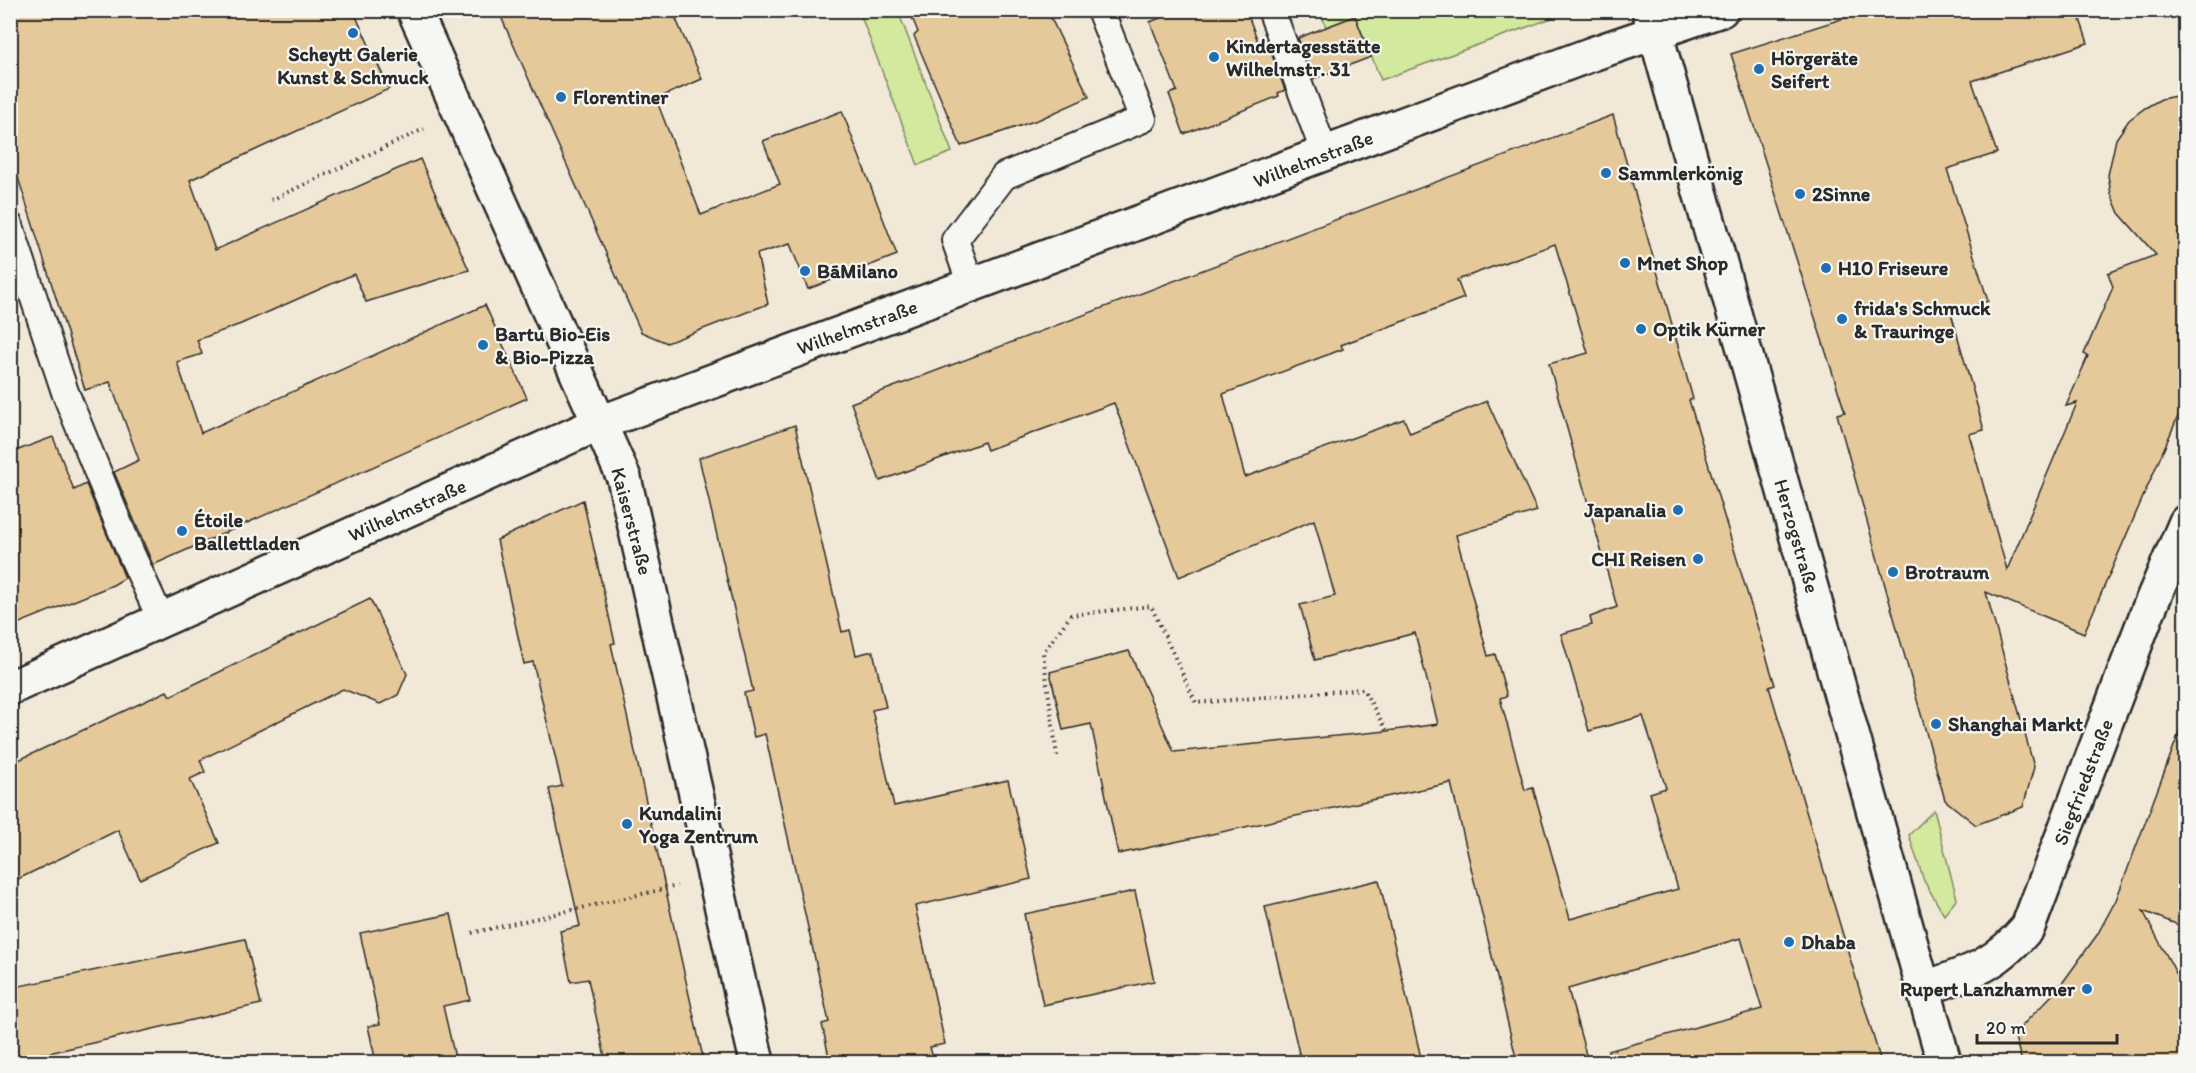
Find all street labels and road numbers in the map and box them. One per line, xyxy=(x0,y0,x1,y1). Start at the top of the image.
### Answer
street label: Wilhelmstraße xyxy=(1250,125,1376,193)
street label: Wilhelmstraße xyxy=(793,294,921,360)
street label: Kaiserstraße xyxy=(606,464,658,578)
street label: Wilhelmstraße xyxy=(344,473,470,547)
street label: Herzogstraße xyxy=(1769,476,1825,596)
street label: Siegfriedstraße xyxy=(2048,715,2118,849)

